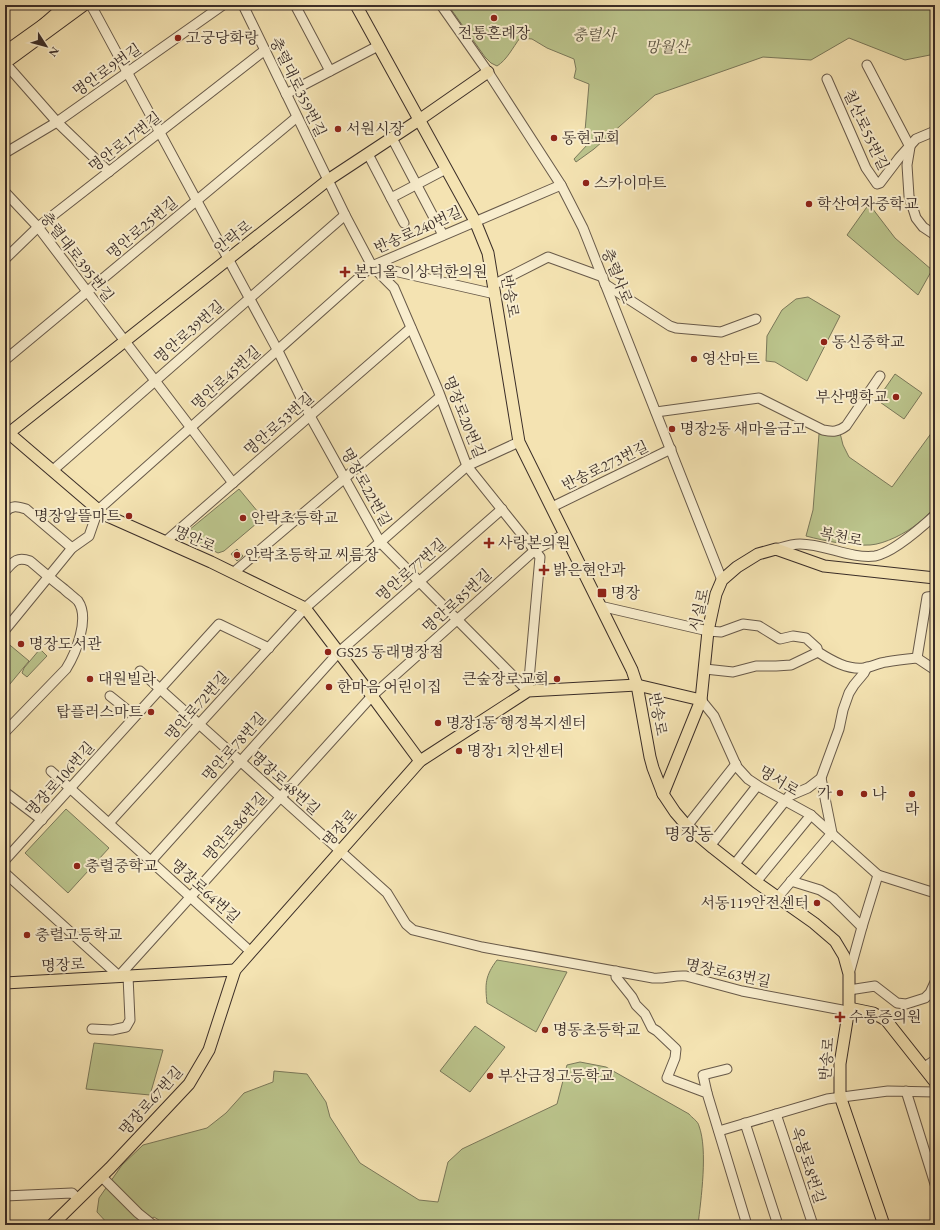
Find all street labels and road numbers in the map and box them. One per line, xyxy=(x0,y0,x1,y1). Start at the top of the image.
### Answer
street label: 충렬대로359번길 xyxy=(266,34,331,140)
street label: 명안로9번길 xyxy=(69,39,145,100)
street label: 칠산로55번길 xyxy=(839,86,893,173)
street label: 명안로17번길 xyxy=(85,107,165,176)
street label: 명안로25번길 xyxy=(102,192,181,263)
street label: 반송로240번길 xyxy=(371,202,465,257)
street label: 충렬대로395번길 xyxy=(36,208,118,305)
street label: 안락로 xyxy=(210,215,256,257)
street label: 충렬사로 xyxy=(598,245,637,307)
street label: 반송로 xyxy=(497,273,524,319)
street label: 명안로39번길 xyxy=(150,296,228,367)
street label: 명안로45번길 xyxy=(187,342,264,414)
street label: 명장로20번길 xyxy=(439,373,490,461)
street label: 명안로53번길 xyxy=(240,388,318,459)
street label: 반송로273번길 xyxy=(558,436,651,495)
street label: 명장로22번길 xyxy=(337,444,396,529)
street label: 명안로 xyxy=(171,521,219,556)
street label: 복천로 xyxy=(818,523,865,550)
street label: 명안로77번길 xyxy=(372,534,450,605)
street label: 명안로85번길 xyxy=(418,565,495,637)
street label: 시실로 xyxy=(684,586,713,633)
street label: 명안로72번길 xyxy=(161,667,233,744)
street label: 반송로 xyxy=(645,691,672,737)
street label: 명안로78번길 xyxy=(198,708,270,785)
street label: 명장로106번길 xyxy=(21,737,98,820)
street label: 명장로48번길 xyxy=(247,747,324,819)
street label: 명서로 xyxy=(756,761,803,800)
street label: 명안로86번길 xyxy=(199,788,271,865)
street label: 명장로 xyxy=(318,805,361,850)
street label: 명장로64번길 xyxy=(167,855,244,927)
street label: 명장로 xyxy=(41,954,86,975)
street label: 명장로63번길 xyxy=(684,954,773,991)
street label: 반송로 xyxy=(815,1036,838,1081)
street label: 명장로67번길 xyxy=(115,1062,187,1139)
street label: 옥봉로8번길 xyxy=(787,1124,830,1206)

